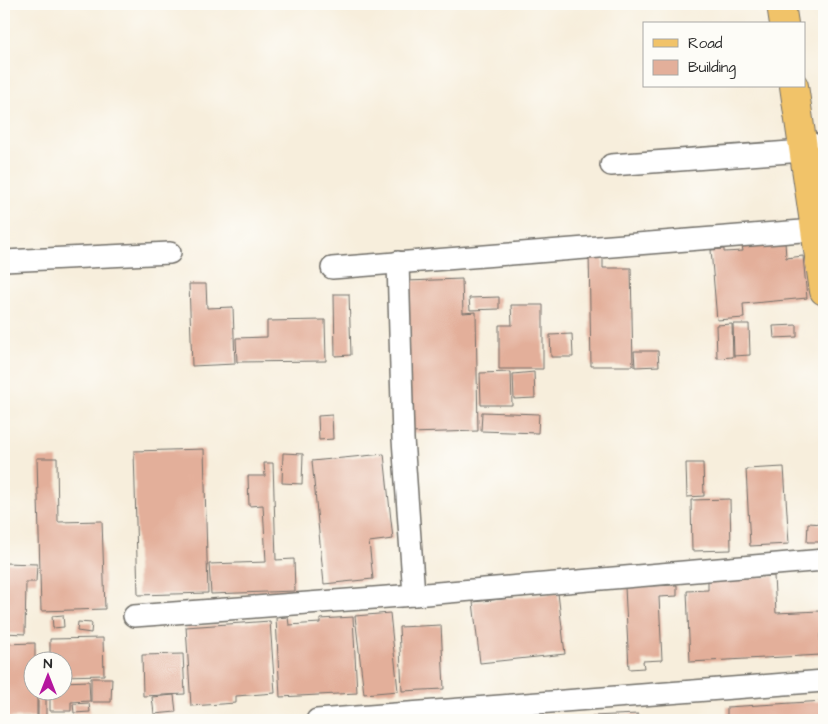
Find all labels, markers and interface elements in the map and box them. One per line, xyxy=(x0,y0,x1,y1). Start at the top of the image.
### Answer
legend xyxy=(643,22,806,88)
text: Road xyxy=(688,33,723,54)
text: Building xyxy=(688,57,736,79)
north arrow xyxy=(22,652,72,702)
text: N xyxy=(44,654,53,674)

